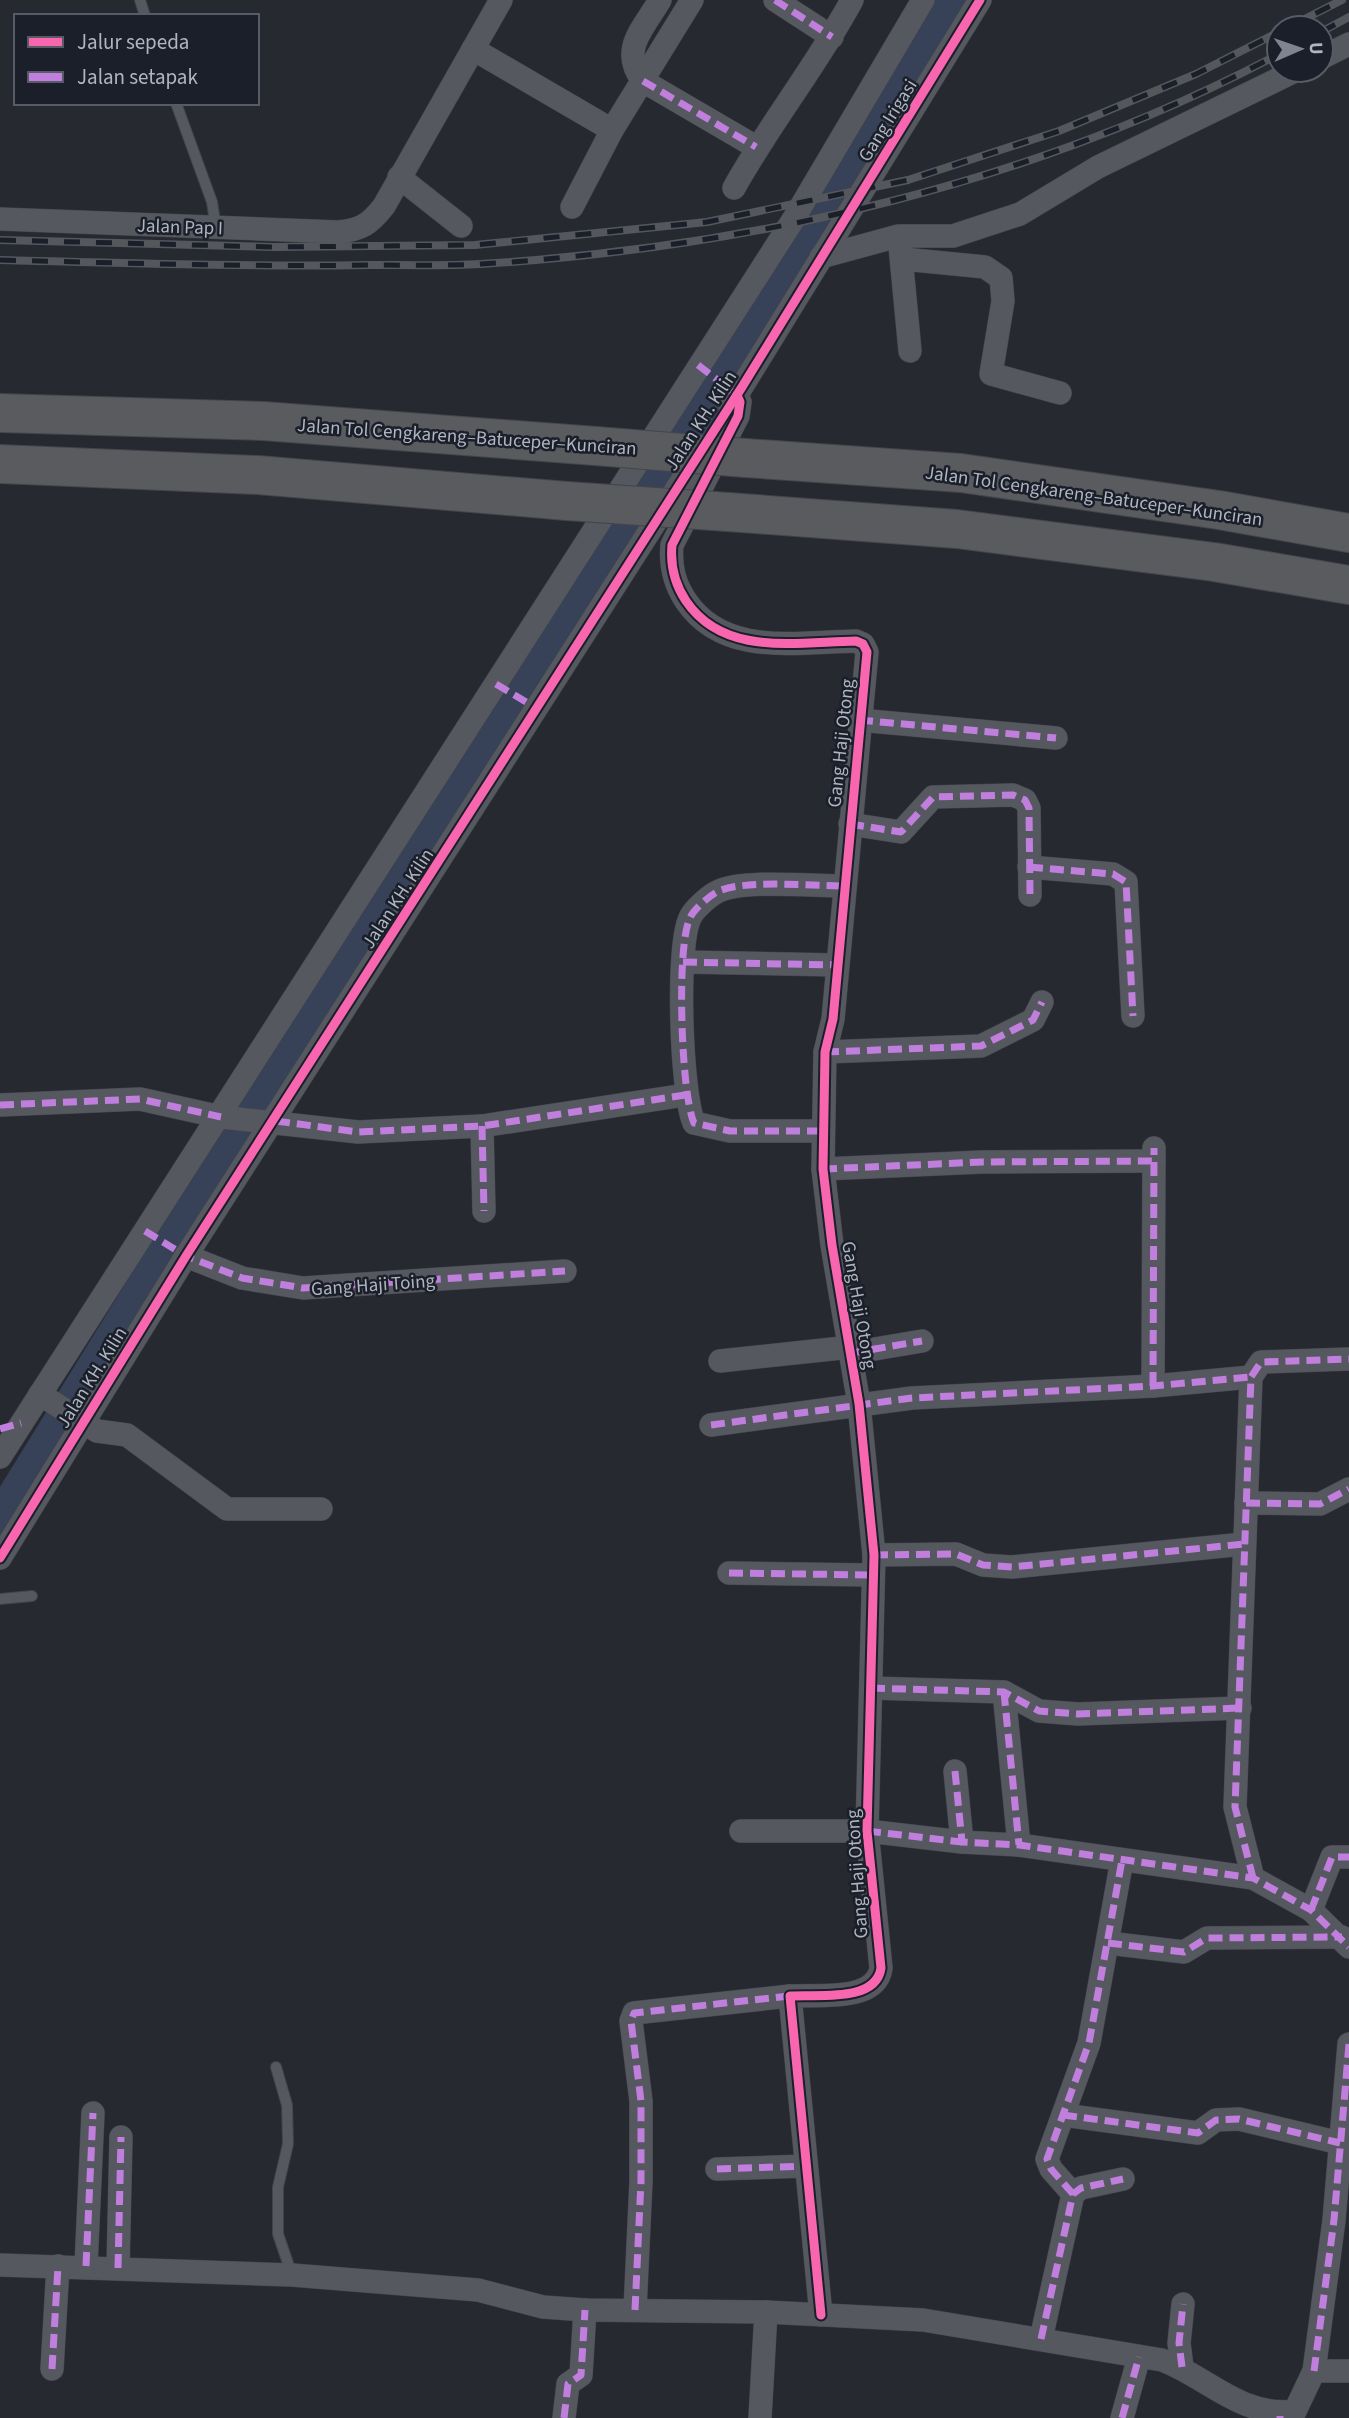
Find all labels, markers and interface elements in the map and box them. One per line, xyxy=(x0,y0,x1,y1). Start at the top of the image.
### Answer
legend xyxy=(14,14,259,105)
north arrow xyxy=(1265,14,1335,84)
text: Jalur sepeda xyxy=(77,27,189,57)
text: U xyxy=(1302,42,1329,55)
text: Jalan setapak xyxy=(77,62,198,92)
street label: Gang Irigasi xyxy=(852,74,924,167)
street label: Jalan Pap I xyxy=(136,213,223,242)
street label: Jalan KH. Kilin xyxy=(659,365,744,476)
street label: Jalan Tol Cengkareng–Batuceper–Kunciran xyxy=(296,412,638,463)
street label: Jalan Tol Cengkareng–Batuceper–Kunciran xyxy=(923,459,1264,534)
street label: Gang Haji Otong xyxy=(821,677,862,809)
street label: Jalan KH. Kilin xyxy=(356,843,441,954)
street label: Gang Haji Otong xyxy=(834,1239,883,1372)
street label: Gang Haji Toing xyxy=(310,1268,436,1303)
street label: Jalan KH. Kilin xyxy=(50,1322,134,1434)
street label: Gang Haji Otong xyxy=(839,1808,875,1939)

